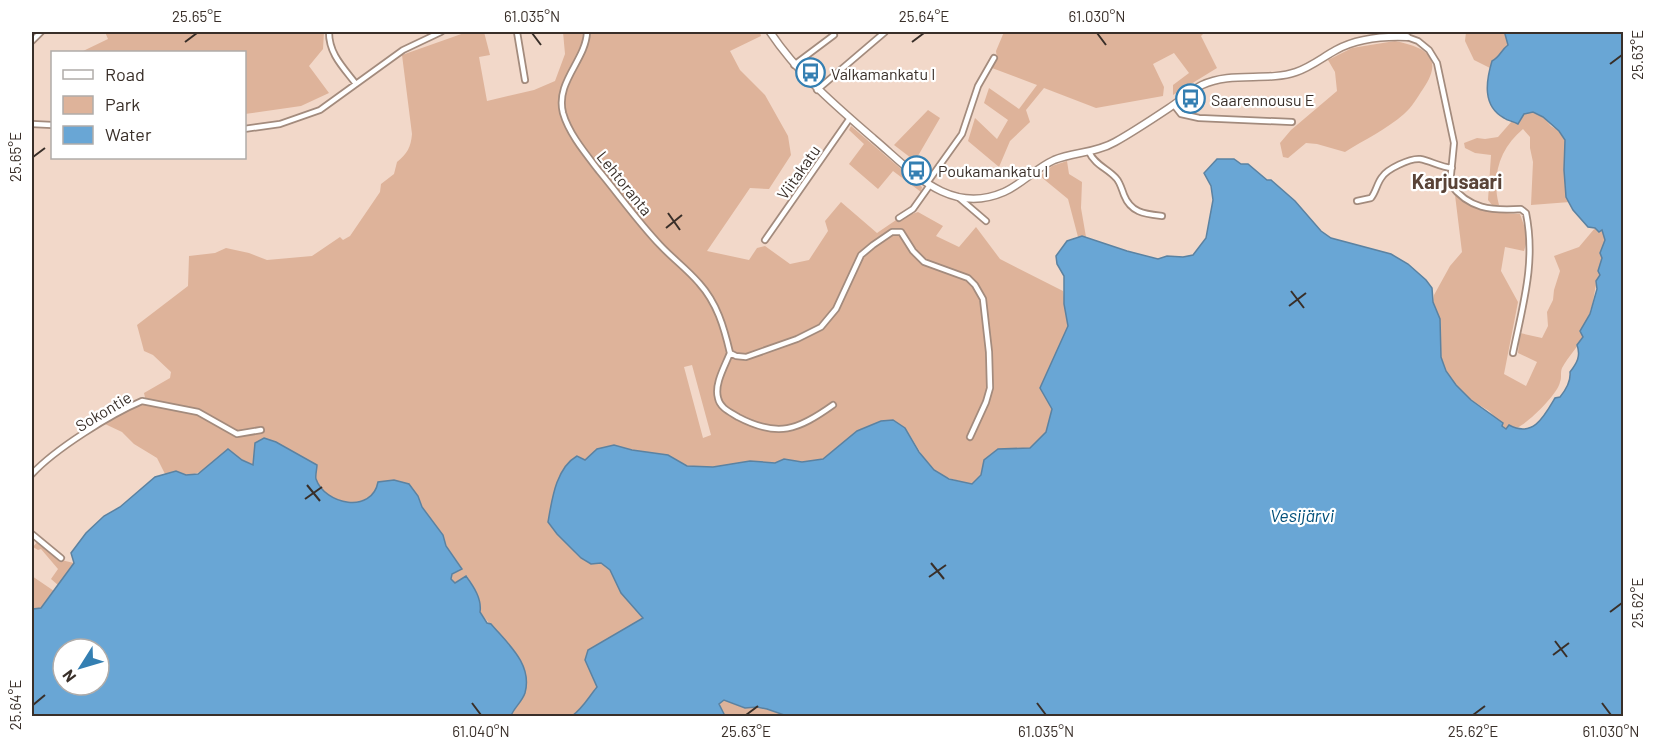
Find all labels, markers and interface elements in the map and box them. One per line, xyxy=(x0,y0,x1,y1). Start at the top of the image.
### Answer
text: 25.65°E xyxy=(172,7,222,25)
text: 61.035°N xyxy=(504,7,560,25)
text: 25.64°E xyxy=(899,7,949,25)
text: 61.030°N xyxy=(1069,7,1125,25)
text: 25.63°E xyxy=(1628,30,1646,80)
legend xyxy=(51,51,246,159)
bus stop icon: Valkamankatu I xyxy=(794,57,826,89)
text: Road xyxy=(105,63,145,85)
place label: Valkamankatu I xyxy=(831,64,935,83)
bus stop icon: Saarennousu E xyxy=(1174,83,1206,115)
place label: Saarennousu E xyxy=(1211,90,1315,109)
text: Park xyxy=(105,93,140,115)
text: Water xyxy=(105,123,152,145)
text: 25.65°E xyxy=(6,132,24,182)
street label: Viitakatu xyxy=(772,141,824,203)
street label: Lehtoranta xyxy=(593,147,657,219)
bus stop icon: Poukamankatu I xyxy=(901,154,933,186)
place label: Poukamankatu I xyxy=(938,161,1048,180)
district label: Karjusaari xyxy=(1412,169,1502,193)
street label: Sokontie xyxy=(72,387,134,435)
water label: Vesijärvi xyxy=(1270,504,1335,526)
text: 25.62°E xyxy=(1628,578,1646,628)
north arrow xyxy=(51,637,111,697)
text: N xyxy=(58,666,79,686)
text: 25.64°E xyxy=(6,680,24,730)
text: 61.040°N xyxy=(452,722,510,740)
text: 25.63°E xyxy=(721,722,771,740)
text: 61.035°N xyxy=(1018,722,1074,740)
text: 25.62°E xyxy=(1448,722,1498,740)
text: 61.030°N xyxy=(1583,722,1639,740)

